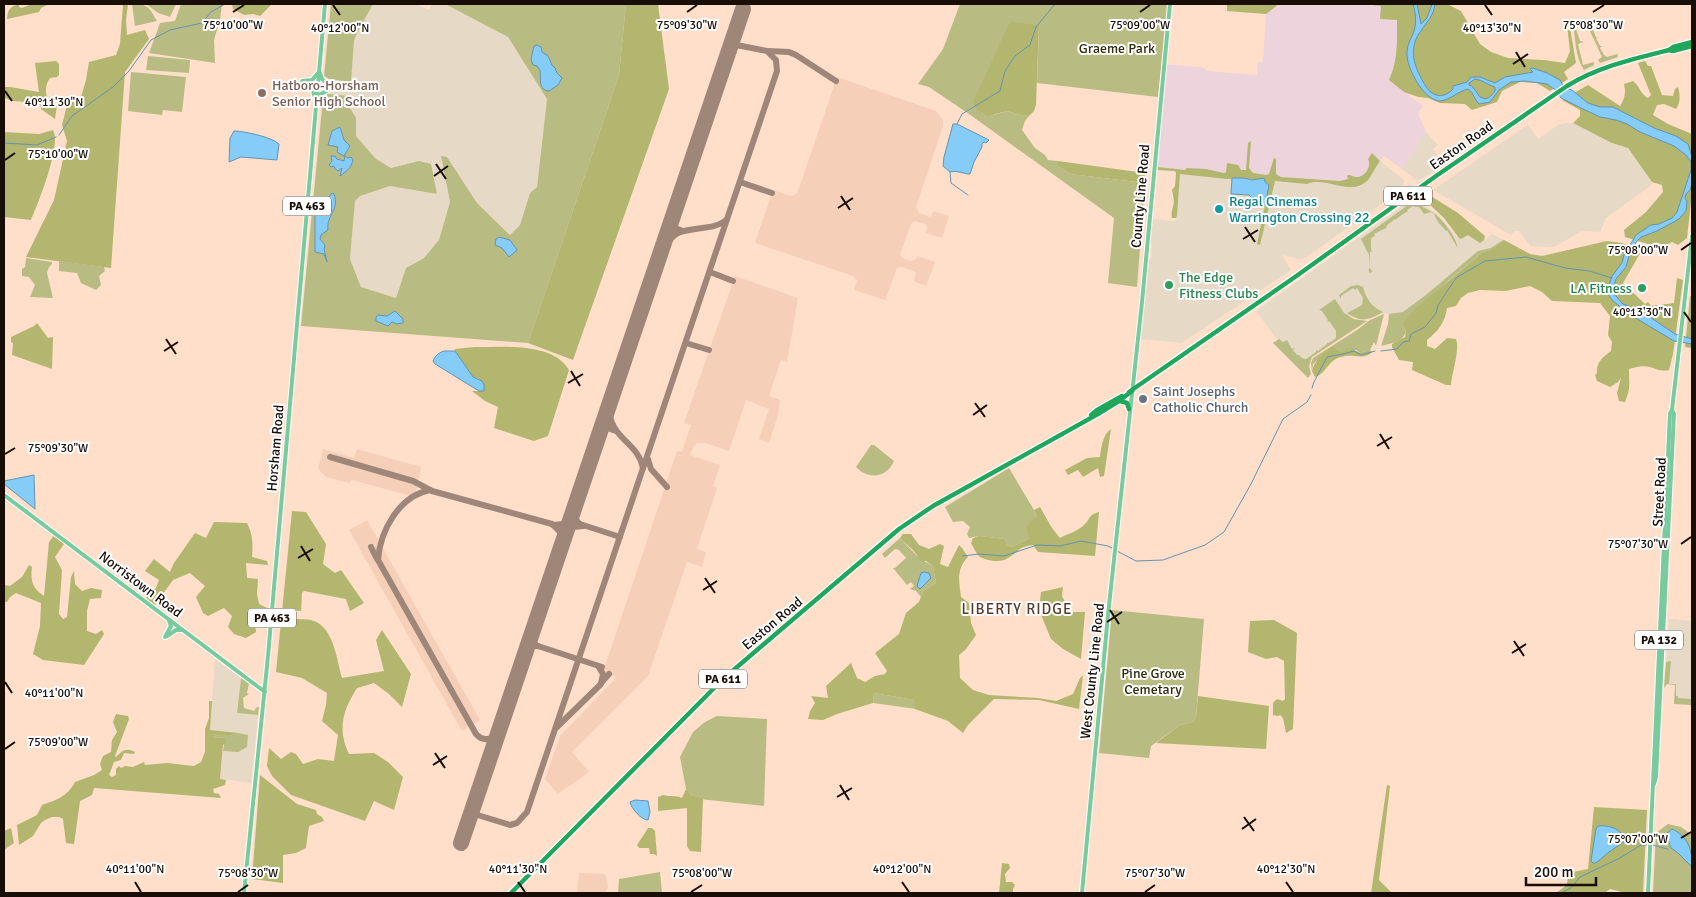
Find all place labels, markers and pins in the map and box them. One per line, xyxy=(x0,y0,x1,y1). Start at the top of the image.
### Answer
place label: Hatboro-Horsham Senior High School xyxy=(272,77,386,110)
marker: Hatboro-Horsham Senior High School xyxy=(256,87,268,99)
place label: Regal Cinemas Warrington Crossing 22 xyxy=(1229,193,1370,226)
marker: Regal Cinemas Warrington Crossing 22 xyxy=(1213,203,1225,215)
place label: The Edge Fitness Clubs xyxy=(1179,269,1258,302)
marker: The Edge Fitness Clubs xyxy=(1163,279,1175,291)
place label: LA Fitness xyxy=(1570,280,1632,297)
marker: LA Fitness xyxy=(1636,282,1648,294)
place label: Saint Josephs Catholic Church xyxy=(1153,383,1248,416)
marker: Saint Josephs Catholic Church xyxy=(1137,393,1149,405)

